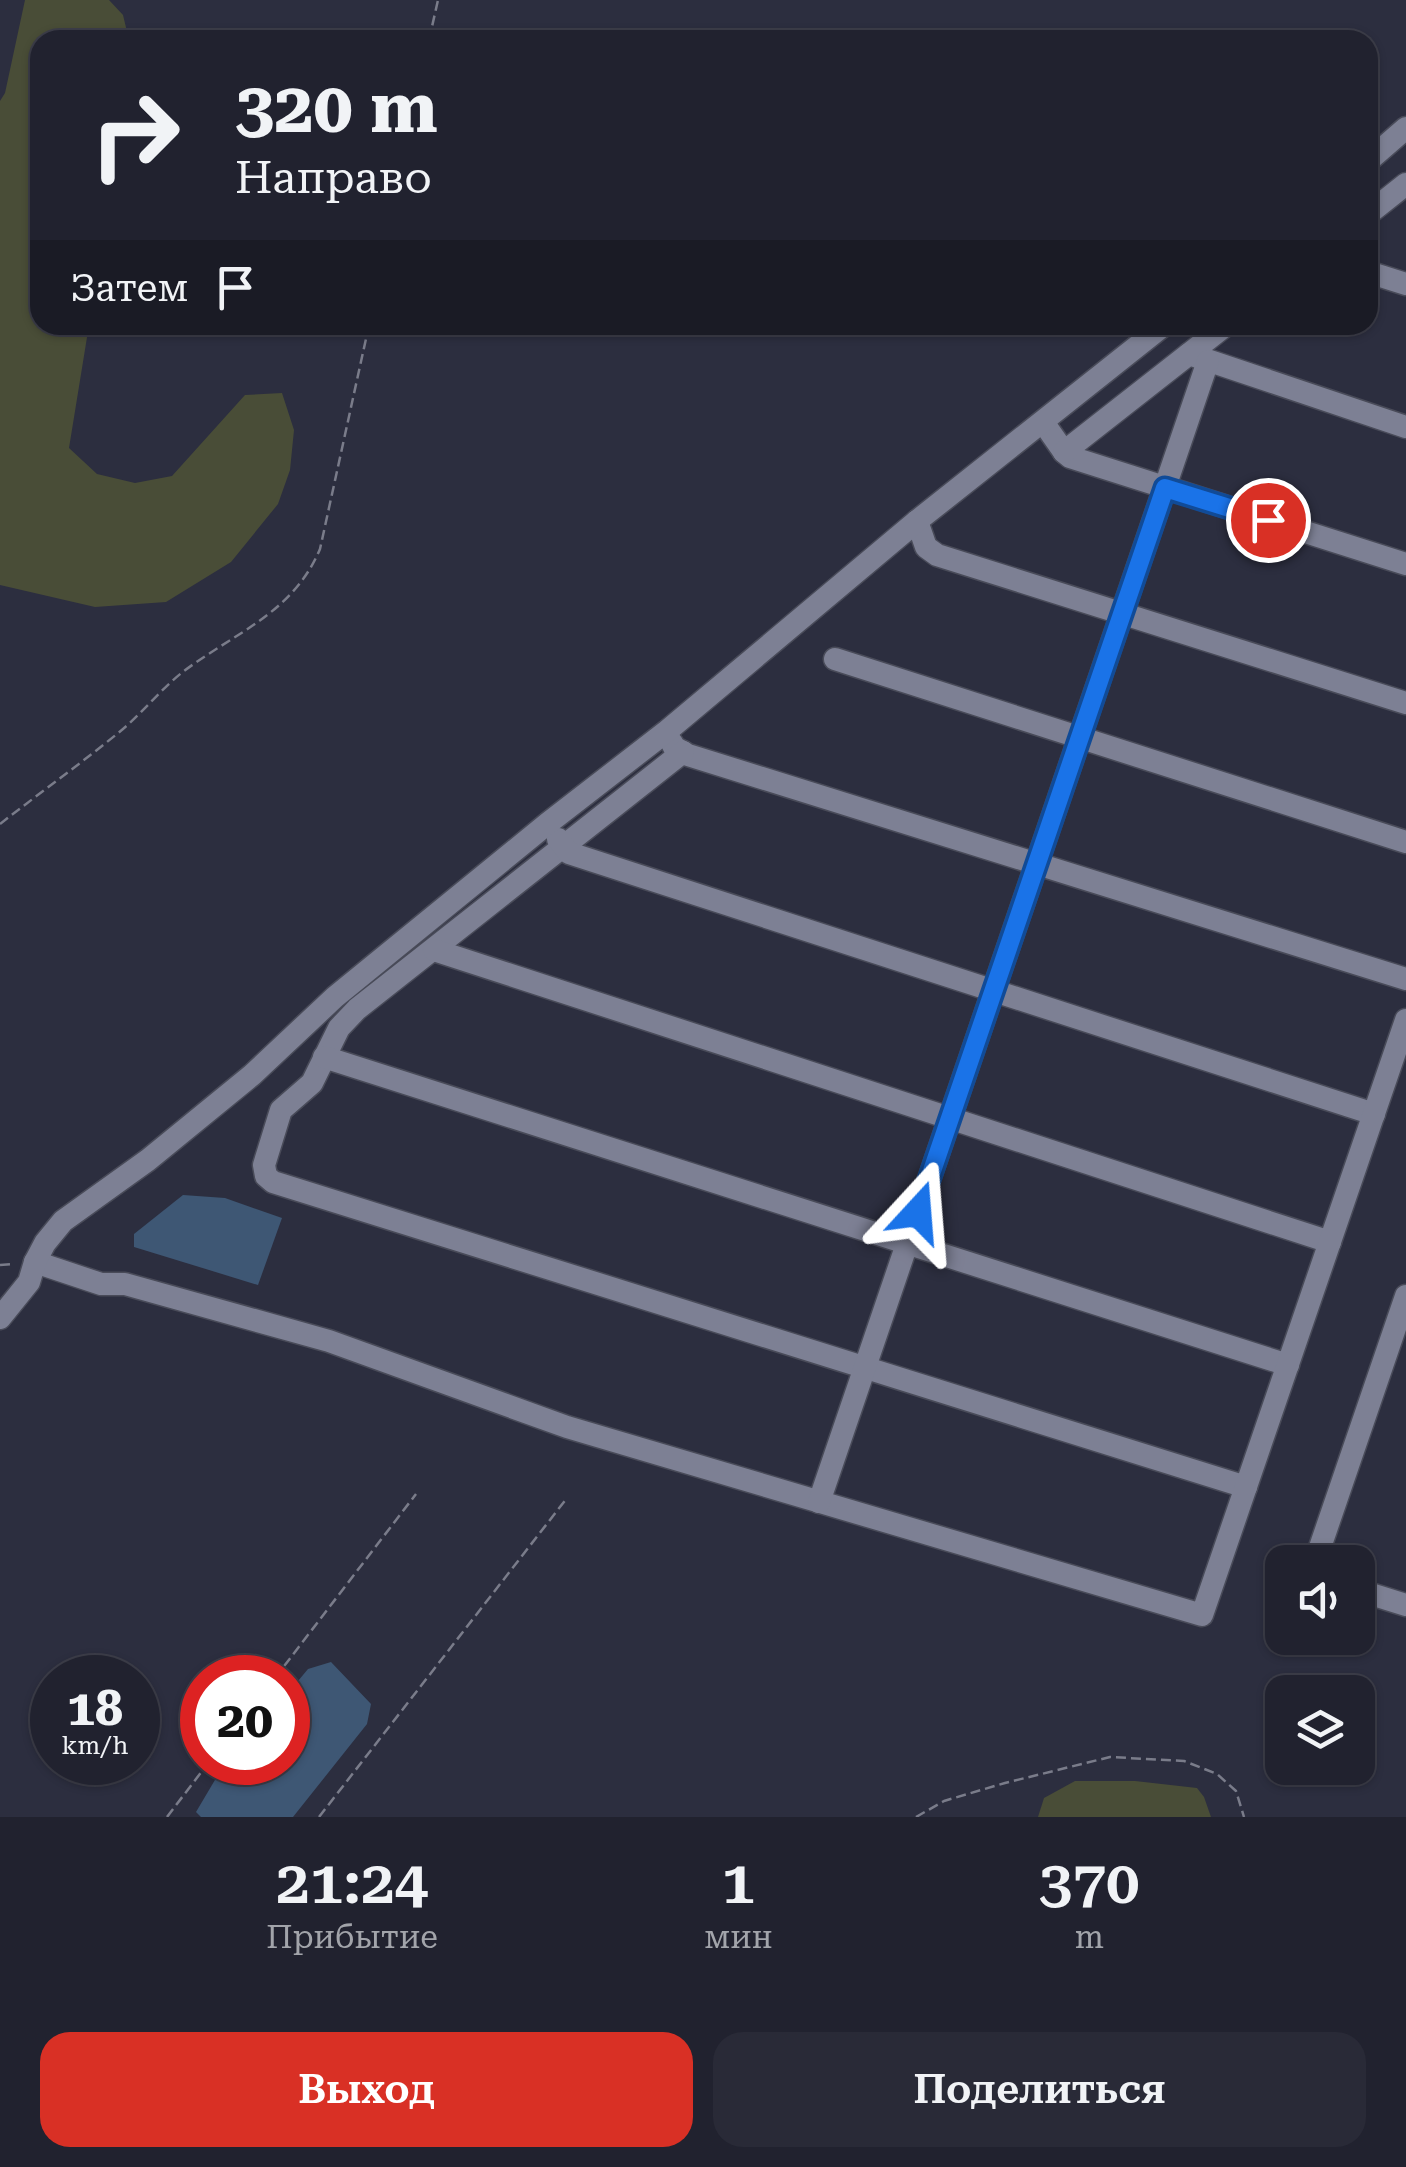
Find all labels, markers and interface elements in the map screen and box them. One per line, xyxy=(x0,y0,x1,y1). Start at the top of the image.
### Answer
text: 320 m xyxy=(235,67,438,149)
icon: right xyxy=(70,70,200,200)
text: Направо xyxy=(235,151,432,204)
icon: arrive xyxy=(208,260,263,315)
text: Затем xyxy=(70,266,188,310)
pin xyxy=(1226,478,1311,563)
icon: arrive xyxy=(1241,493,1296,548)
position arrow xyxy=(866,1160,970,1264)
map controls xyxy=(1265,1545,1375,1785)
button: sound xyxy=(1265,1545,1375,1655)
speed limit sign: 20 xyxy=(180,1655,310,1785)
button: layers xyxy=(1265,1675,1375,1785)
text: 18 xyxy=(67,1679,123,1737)
text: km/h xyxy=(62,1731,128,1760)
text: 21:24 xyxy=(276,1847,428,1918)
text: 1 xyxy=(722,1847,755,1918)
text: 370 xyxy=(1039,1847,1140,1918)
text: Прибытие xyxy=(266,1918,438,1956)
text: мин xyxy=(704,1918,772,1956)
text: m xyxy=(1075,1918,1104,1956)
button: Выход xyxy=(40,2032,693,2147)
button: Поделиться xyxy=(713,2032,1366,2147)

